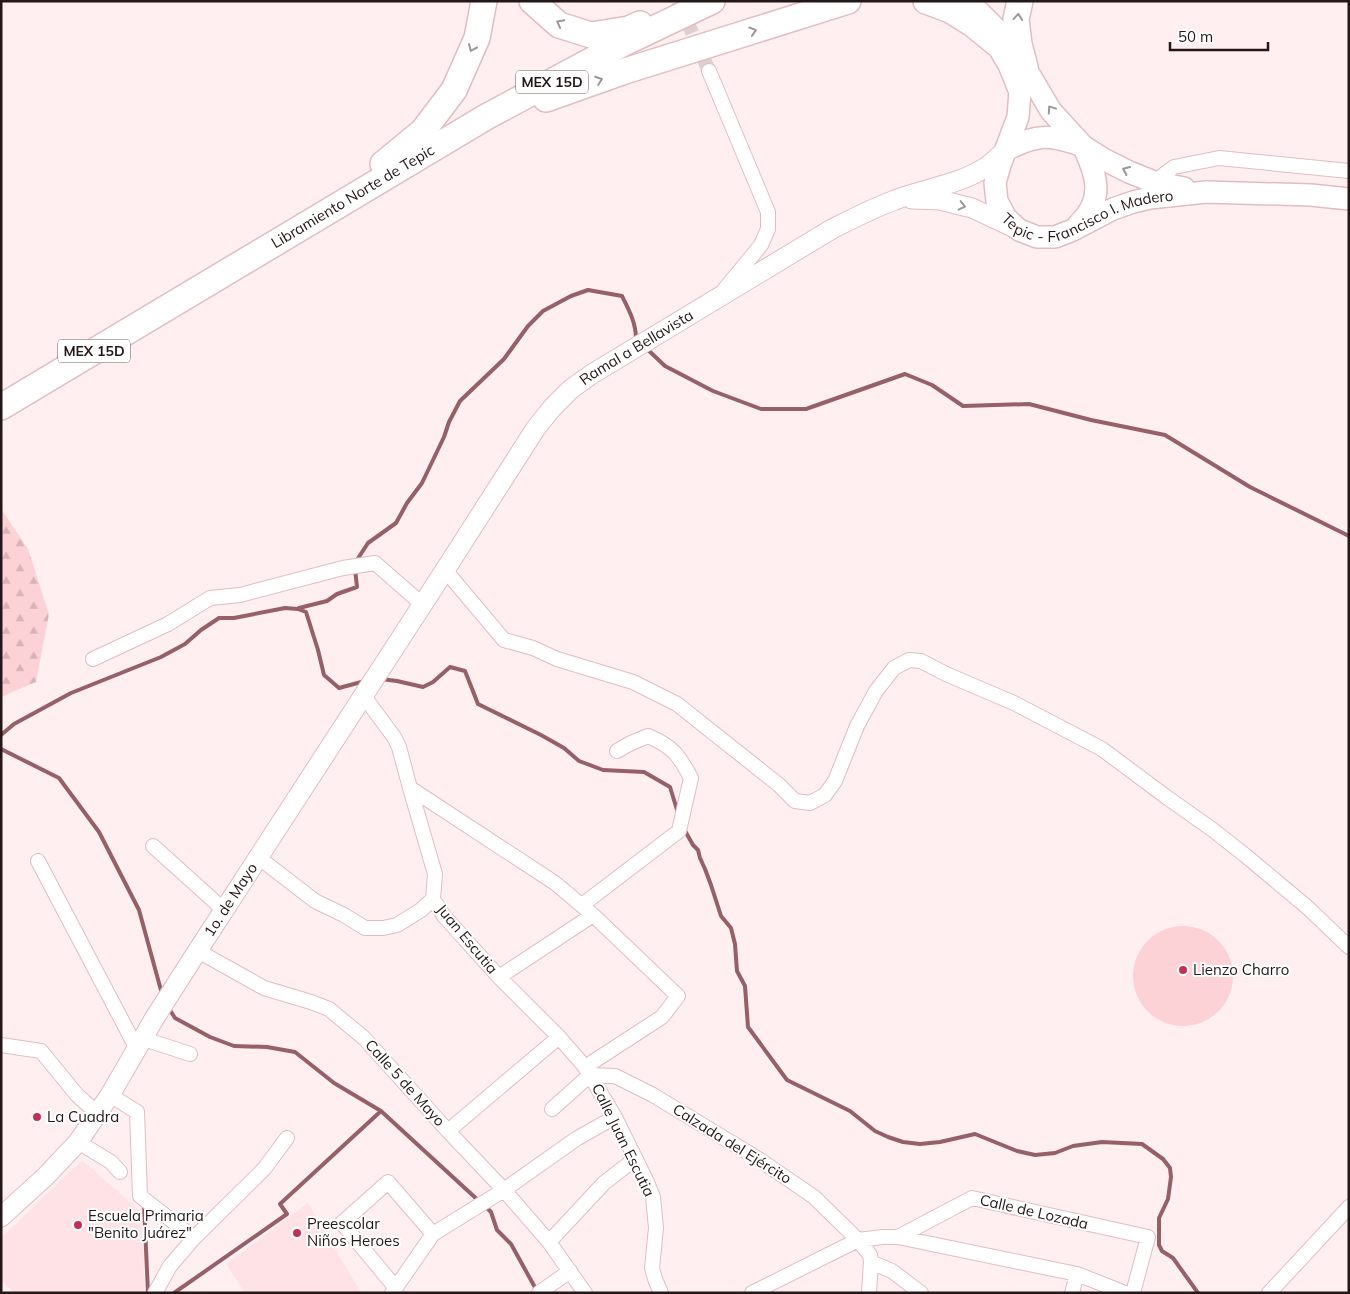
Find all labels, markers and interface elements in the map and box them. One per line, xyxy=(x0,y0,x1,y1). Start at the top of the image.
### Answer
one-way arrow xyxy=(1012,13,1023,21)
one-way arrow xyxy=(557,20,566,30)
scale bar xyxy=(1170,20,1268,52)
one-way arrow xyxy=(749,26,757,36)
text: 50 m xyxy=(1178,27,1213,46)
one-way arrow xyxy=(468,43,479,52)
road number: MEX 15D xyxy=(516,70,588,94)
one-way arrow xyxy=(594,76,602,86)
one-way arrow xyxy=(1047,105,1057,114)
street label: Libramiento Norte de Tepic xyxy=(268,140,438,252)
one-way arrow xyxy=(1122,166,1131,177)
street label: Tepic - Francisco I. Madero xyxy=(998,186,1174,246)
one-way arrow xyxy=(957,200,966,211)
street label: Ramal a Bellavista xyxy=(576,305,696,389)
road number: MEX 15D xyxy=(58,340,130,362)
street label: 1o. de Mayo xyxy=(199,859,261,940)
street label: Juan Escutia xyxy=(433,900,502,977)
place label: Lienzo Charro xyxy=(1193,960,1289,979)
marker: Lienzo Charro xyxy=(1177,964,1189,976)
street label: Calle 5 de Mayo xyxy=(361,1035,449,1130)
street label: Calle Juan Escutia xyxy=(588,1080,659,1199)
street label: Calzada del Ejército xyxy=(669,1099,795,1188)
place label: La Cuadra xyxy=(47,1107,119,1126)
marker: La Cuadra xyxy=(31,1111,43,1123)
street label: Calle de Lozada xyxy=(978,1190,1090,1233)
place label: Escuela Primaria "Benito Juárez" xyxy=(88,1206,204,1242)
place label: Preescolar Niños Heroes xyxy=(307,1214,400,1250)
marker: Escuela Primaria "Benito Juárez" xyxy=(72,1219,84,1231)
marker: Preescolar Niños Heroes xyxy=(291,1227,303,1239)

